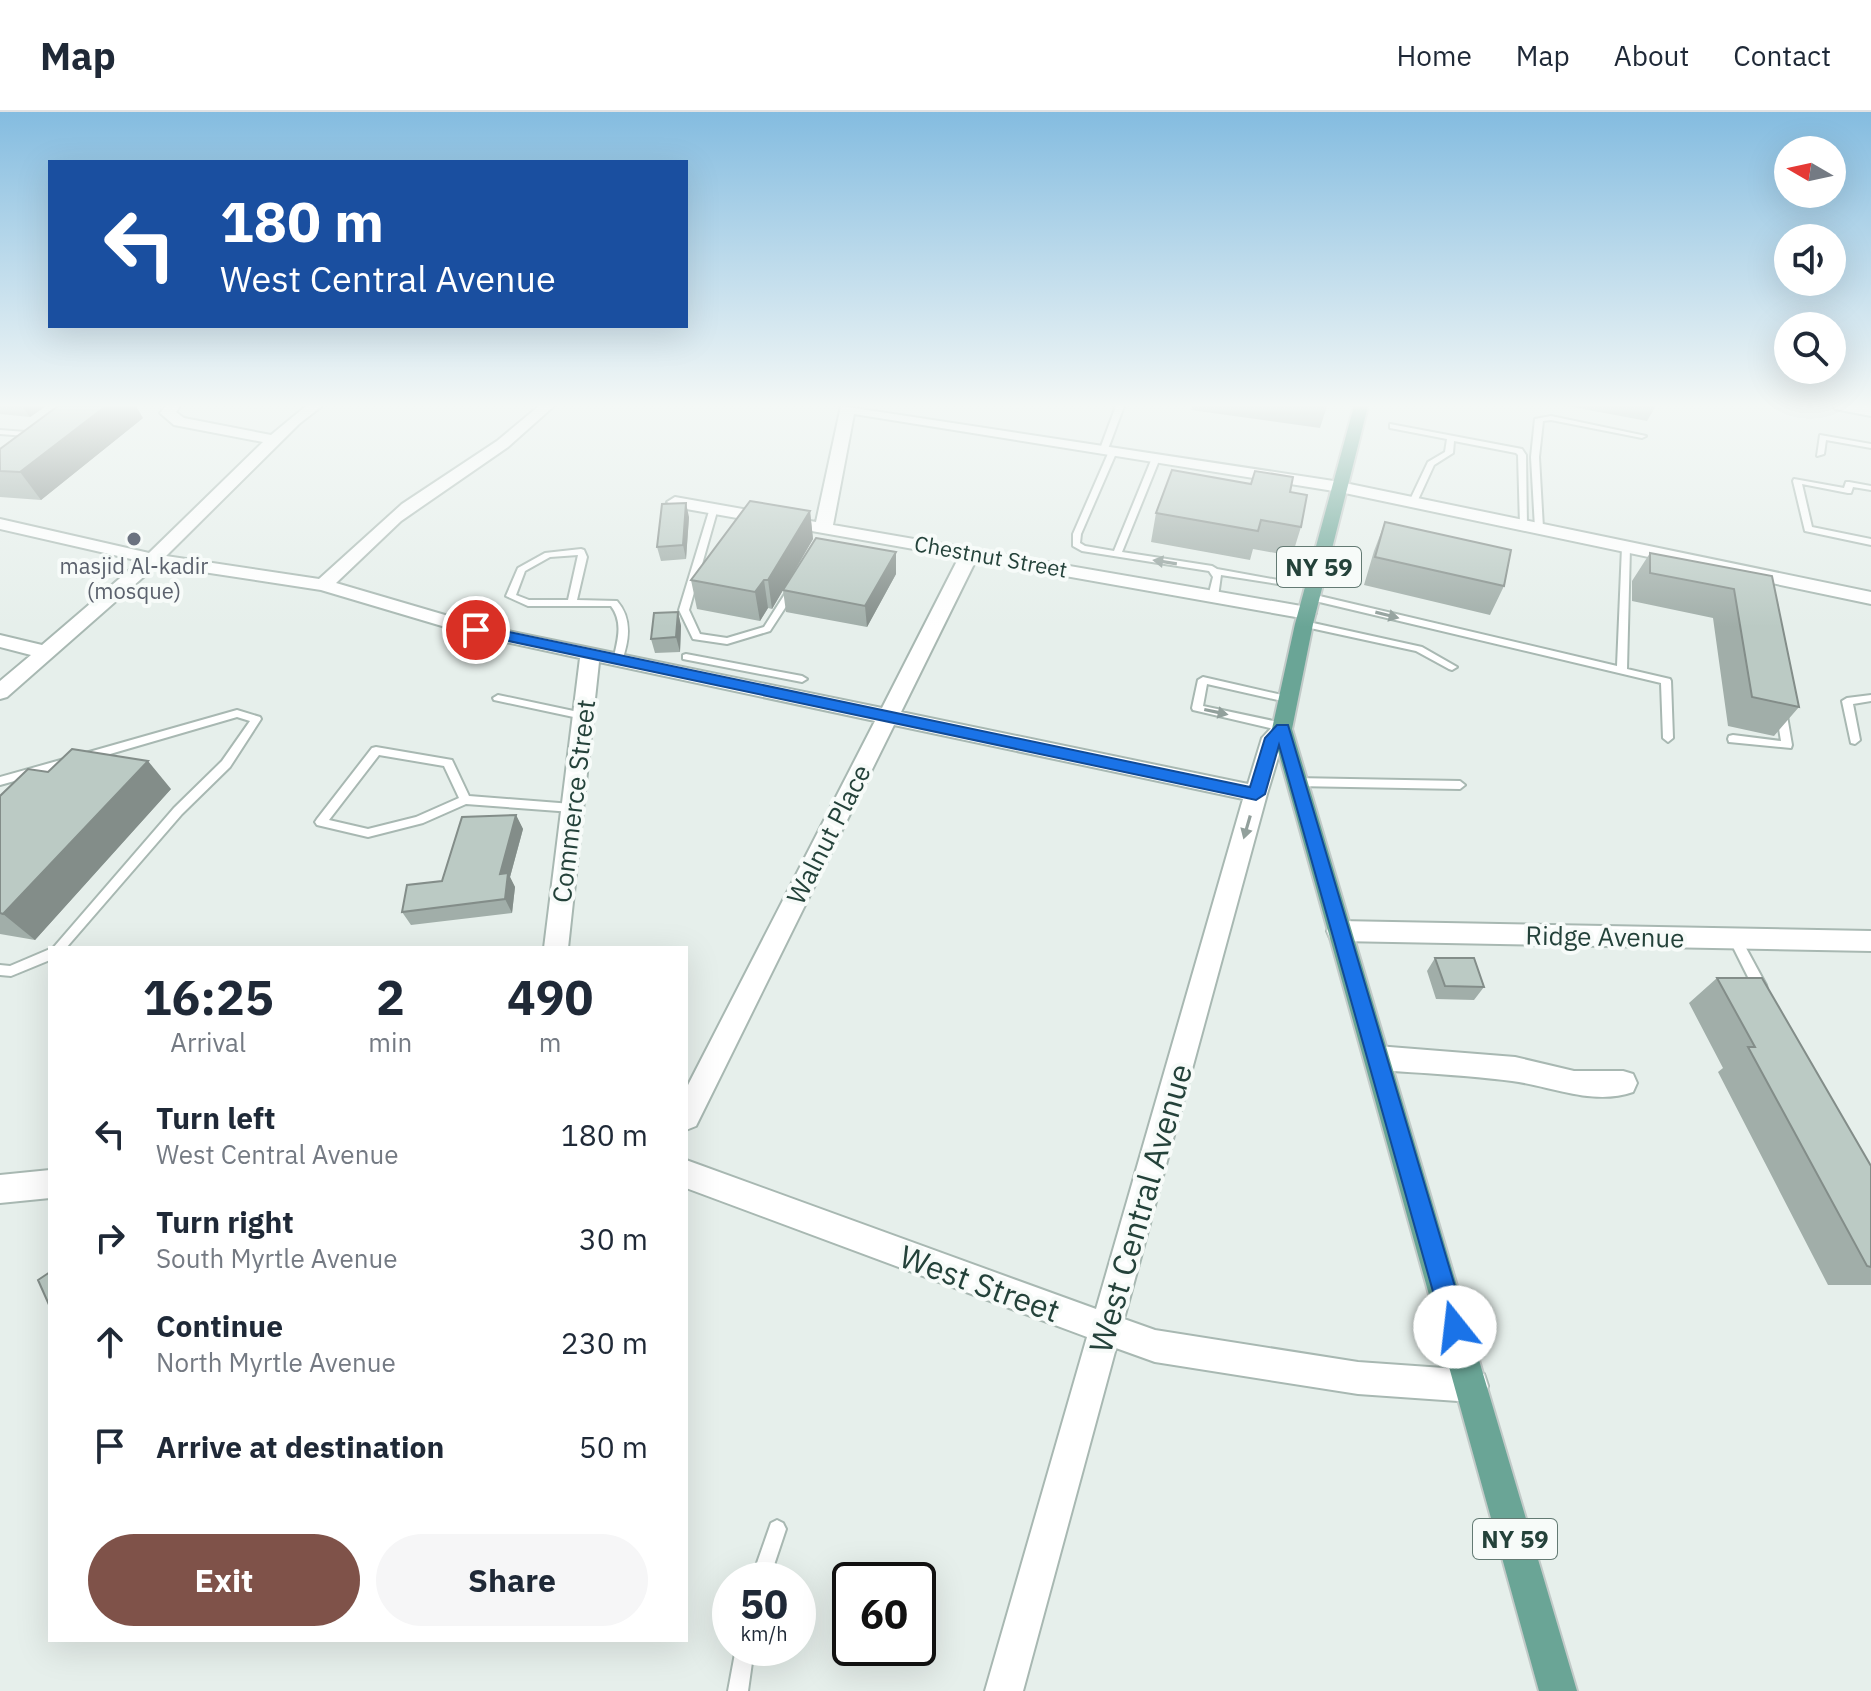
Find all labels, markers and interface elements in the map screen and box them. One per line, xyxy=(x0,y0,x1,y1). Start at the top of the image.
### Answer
text: Map xyxy=(40,31,116,80)
text: Home xyxy=(1396,37,1472,74)
text: Map xyxy=(1516,37,1570,74)
text: About xyxy=(1614,37,1689,74)
text: Contact xyxy=(1733,37,1831,74)
north arrow xyxy=(1774,136,1846,208)
map controls xyxy=(1774,136,1846,384)
text: 180 m xyxy=(220,185,384,257)
icon: left xyxy=(88,192,192,296)
button: sound xyxy=(1774,224,1846,296)
text: West Central Avenue xyxy=(220,255,556,302)
button: search xyxy=(1774,312,1846,384)
street label: Chestnut Street xyxy=(912,528,1070,584)
marker: masjid Al-kadir (mosque) xyxy=(125,530,143,548)
road number: NY 59 xyxy=(1277,547,1361,587)
place label: masjid Al-kadir (mosque) xyxy=(60,551,208,605)
one-way arrow xyxy=(1153,555,1178,567)
pin xyxy=(442,596,510,664)
icon: arrive xyxy=(454,608,498,652)
one-way arrow xyxy=(1375,610,1400,622)
street label: Commerce Street xyxy=(544,697,602,905)
one-way arrow xyxy=(1204,706,1229,719)
street label: Walnut Place xyxy=(778,758,878,910)
one-way arrow xyxy=(1240,816,1253,840)
street label: Ridge Avenue xyxy=(1525,918,1685,954)
text: 16:25 xyxy=(143,966,274,1028)
text: 2 xyxy=(376,966,405,1028)
text: 490 xyxy=(507,966,593,1028)
text: Arrival xyxy=(170,1025,246,1059)
text: min xyxy=(368,1025,412,1059)
text: m xyxy=(539,1025,561,1059)
street label: West Central Avenue xyxy=(1079,1059,1201,1357)
text: Turn left xyxy=(156,1098,275,1137)
icon: left xyxy=(88,1112,132,1156)
text: 180 m xyxy=(561,1115,648,1154)
text: West Central Avenue xyxy=(156,1137,398,1171)
text: Turn right xyxy=(156,1202,294,1241)
icon: right xyxy=(88,1216,132,1260)
text: 30 m xyxy=(579,1219,648,1258)
street label: West Street xyxy=(894,1235,1066,1331)
text: South Myrtle Avenue xyxy=(156,1241,398,1275)
position arrow xyxy=(1413,1285,1497,1369)
text: Continue xyxy=(156,1306,283,1345)
icon: ahead xyxy=(88,1320,132,1364)
text: 230 m xyxy=(561,1323,648,1362)
text: North Myrtle Avenue xyxy=(156,1345,396,1379)
icon: arrive xyxy=(88,1424,132,1468)
text: Arrive at destination xyxy=(156,1427,444,1466)
text: 50 m xyxy=(579,1427,648,1466)
road number: NY 59 xyxy=(1473,1519,1557,1559)
button: Exit xyxy=(88,1534,360,1626)
button: Share xyxy=(376,1534,648,1626)
speed limit sign: 60 xyxy=(832,1562,936,1666)
text: 50 xyxy=(740,1578,788,1630)
text: km/h xyxy=(740,1620,788,1647)

